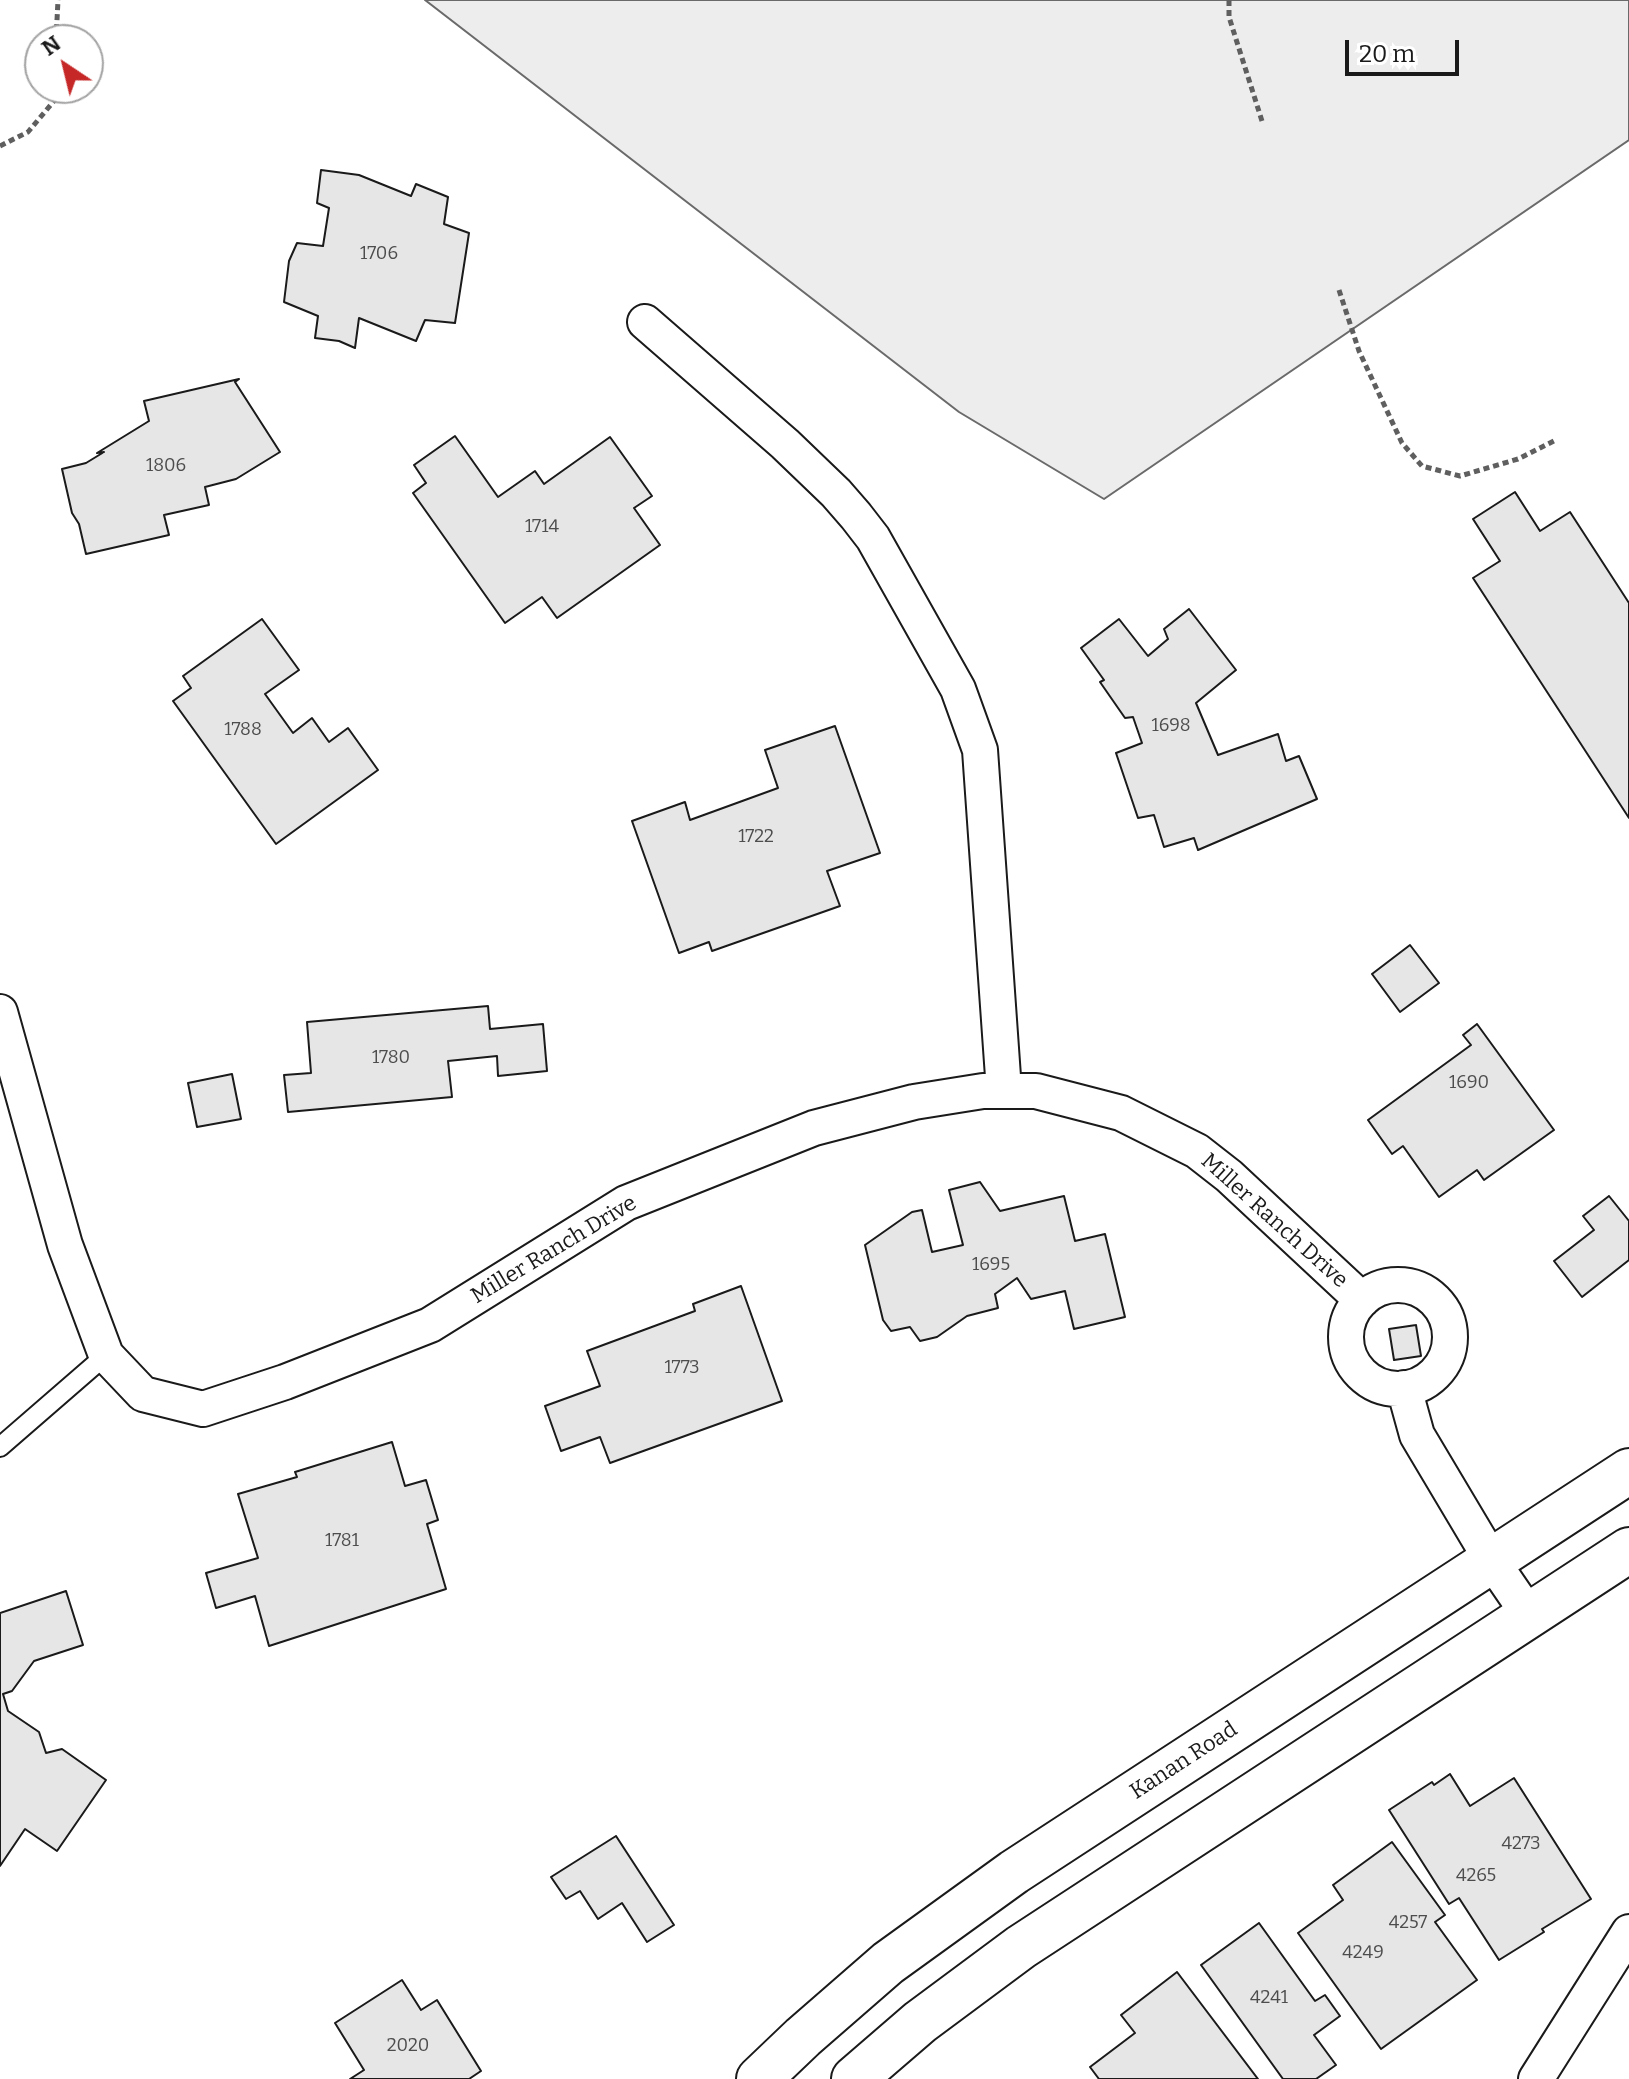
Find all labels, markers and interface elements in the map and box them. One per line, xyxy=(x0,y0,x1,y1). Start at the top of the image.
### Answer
north arrow xyxy=(24,24,104,104)
scale bar xyxy=(1349,24,1463,74)
text: N xyxy=(36,30,66,62)
text: 20 m xyxy=(1359,40,1415,68)
house number: 1706 xyxy=(360,243,398,265)
house number: 1806 xyxy=(146,455,186,477)
house number: 1714 xyxy=(525,516,559,538)
house number: 1698 xyxy=(1151,715,1191,737)
house number: 1788 xyxy=(224,719,262,741)
house number: 1722 xyxy=(738,826,774,848)
house number: 1780 xyxy=(372,1047,410,1069)
house number: 1690 xyxy=(1449,1072,1489,1094)
street label: Miller Ranch Drive xyxy=(1195,1148,1353,1294)
street label: Miller Ranch Drive xyxy=(467,1190,641,1310)
house number: 1695 xyxy=(972,1254,1010,1276)
house number: 1773 xyxy=(664,1357,700,1379)
house number: 1781 xyxy=(325,1530,359,1552)
street label: Kanan Road xyxy=(1125,1717,1243,1805)
house number: 4273 xyxy=(1501,1833,1541,1855)
house number: 4265 xyxy=(1456,1865,1496,1887)
house number: 4257 xyxy=(1389,1912,1427,1934)
house number: 4249 xyxy=(1342,1942,1384,1964)
house number: 4241 xyxy=(1250,1987,1288,2009)
house number: 2020 xyxy=(387,2035,429,2057)

